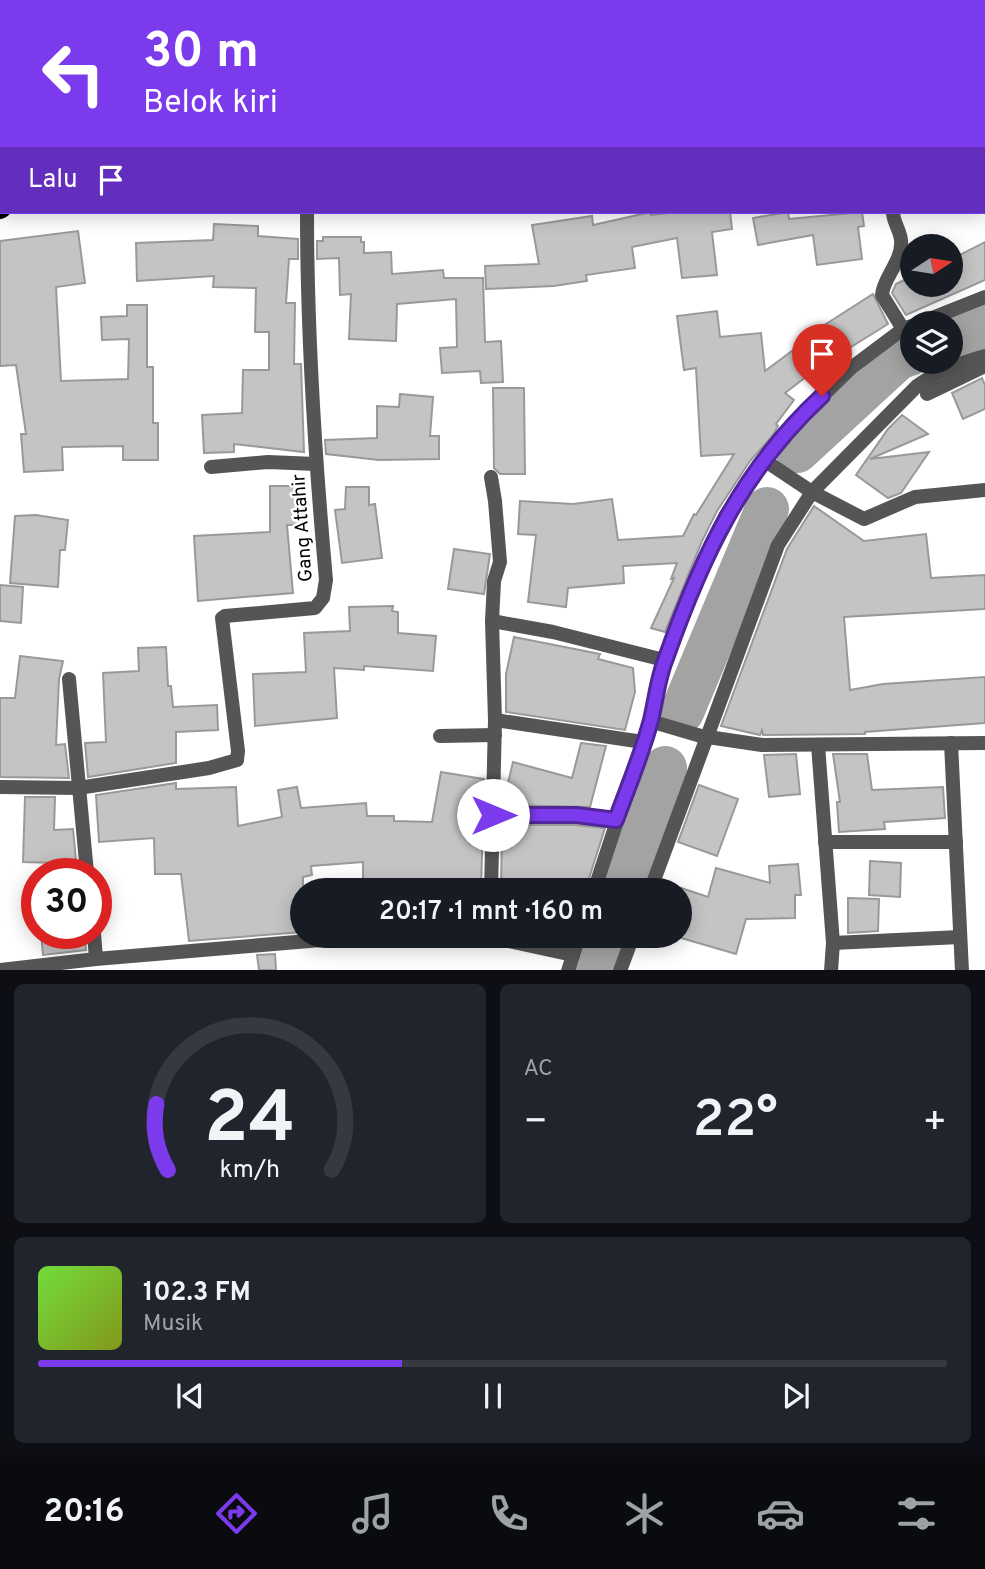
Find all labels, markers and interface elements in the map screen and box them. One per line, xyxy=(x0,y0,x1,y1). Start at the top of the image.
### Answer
text: 30 m xyxy=(143,23,259,85)
icon: left xyxy=(28,28,119,119)
text: Belok kiri xyxy=(143,84,278,124)
icon: arrive xyxy=(92,161,130,199)
text: Lalu xyxy=(28,164,78,197)
north arrow xyxy=(900,234,962,298)
map controls xyxy=(900,234,963,374)
button: layers xyxy=(900,311,963,374)
pin xyxy=(792,324,852,396)
icon: arrive xyxy=(803,335,841,373)
street label: Gang Attahir xyxy=(287,472,319,583)
position arrow xyxy=(456,778,530,852)
speed limit sign: 30 xyxy=(21,858,112,949)
text: 20:17 · 1 mnt · 160 m xyxy=(379,896,603,929)
text: AC xyxy=(524,1055,553,1084)
text: 24 xyxy=(204,1076,295,1168)
text: 22° xyxy=(693,1089,778,1155)
text: − xyxy=(524,1099,548,1148)
text: + xyxy=(922,1099,947,1148)
text: km/h xyxy=(219,1154,280,1186)
text: 102.3 FM xyxy=(143,1277,251,1310)
text: Musik xyxy=(143,1310,203,1339)
icon: previous xyxy=(171,1377,209,1415)
icon: pause xyxy=(474,1377,512,1415)
icon: next xyxy=(777,1377,815,1415)
icon: directions xyxy=(212,1489,261,1538)
icon: music xyxy=(348,1489,397,1538)
icon: phone xyxy=(484,1489,533,1538)
icon: climate xyxy=(620,1489,669,1538)
icon: car xyxy=(756,1489,805,1538)
icon: filters xyxy=(892,1489,941,1538)
text: 20:16 xyxy=(44,1493,124,1533)

